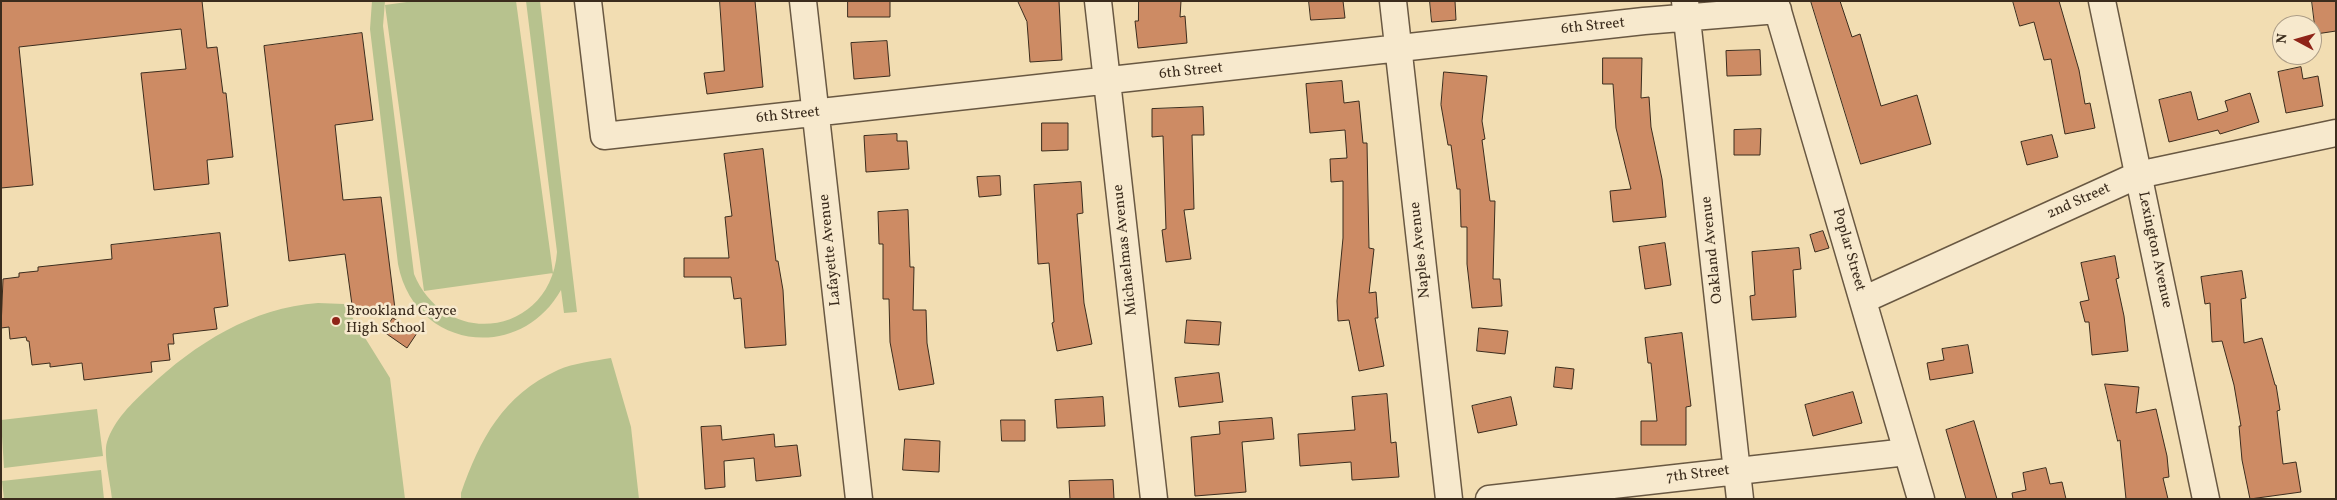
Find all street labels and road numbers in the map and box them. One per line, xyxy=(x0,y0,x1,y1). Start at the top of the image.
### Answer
street label: 6th Street xyxy=(1560,15,1626,39)
street label: 6th Street xyxy=(1158,60,1224,84)
street label: 6th Street xyxy=(755,104,821,128)
street label: 2nd Street xyxy=(2044,180,2114,224)
street label: Michaelmas Avenue xyxy=(1110,183,1142,317)
street label: Lexington Avenue xyxy=(2133,190,2175,310)
street label: Lafayette Avenue xyxy=(816,193,846,307)
street label: Oakland Avenue xyxy=(1698,195,1728,305)
street label: Naples Avenue xyxy=(1407,201,1435,299)
street label: Poplar Street xyxy=(1828,206,1868,294)
street label: 7th Street xyxy=(1665,462,1731,488)

